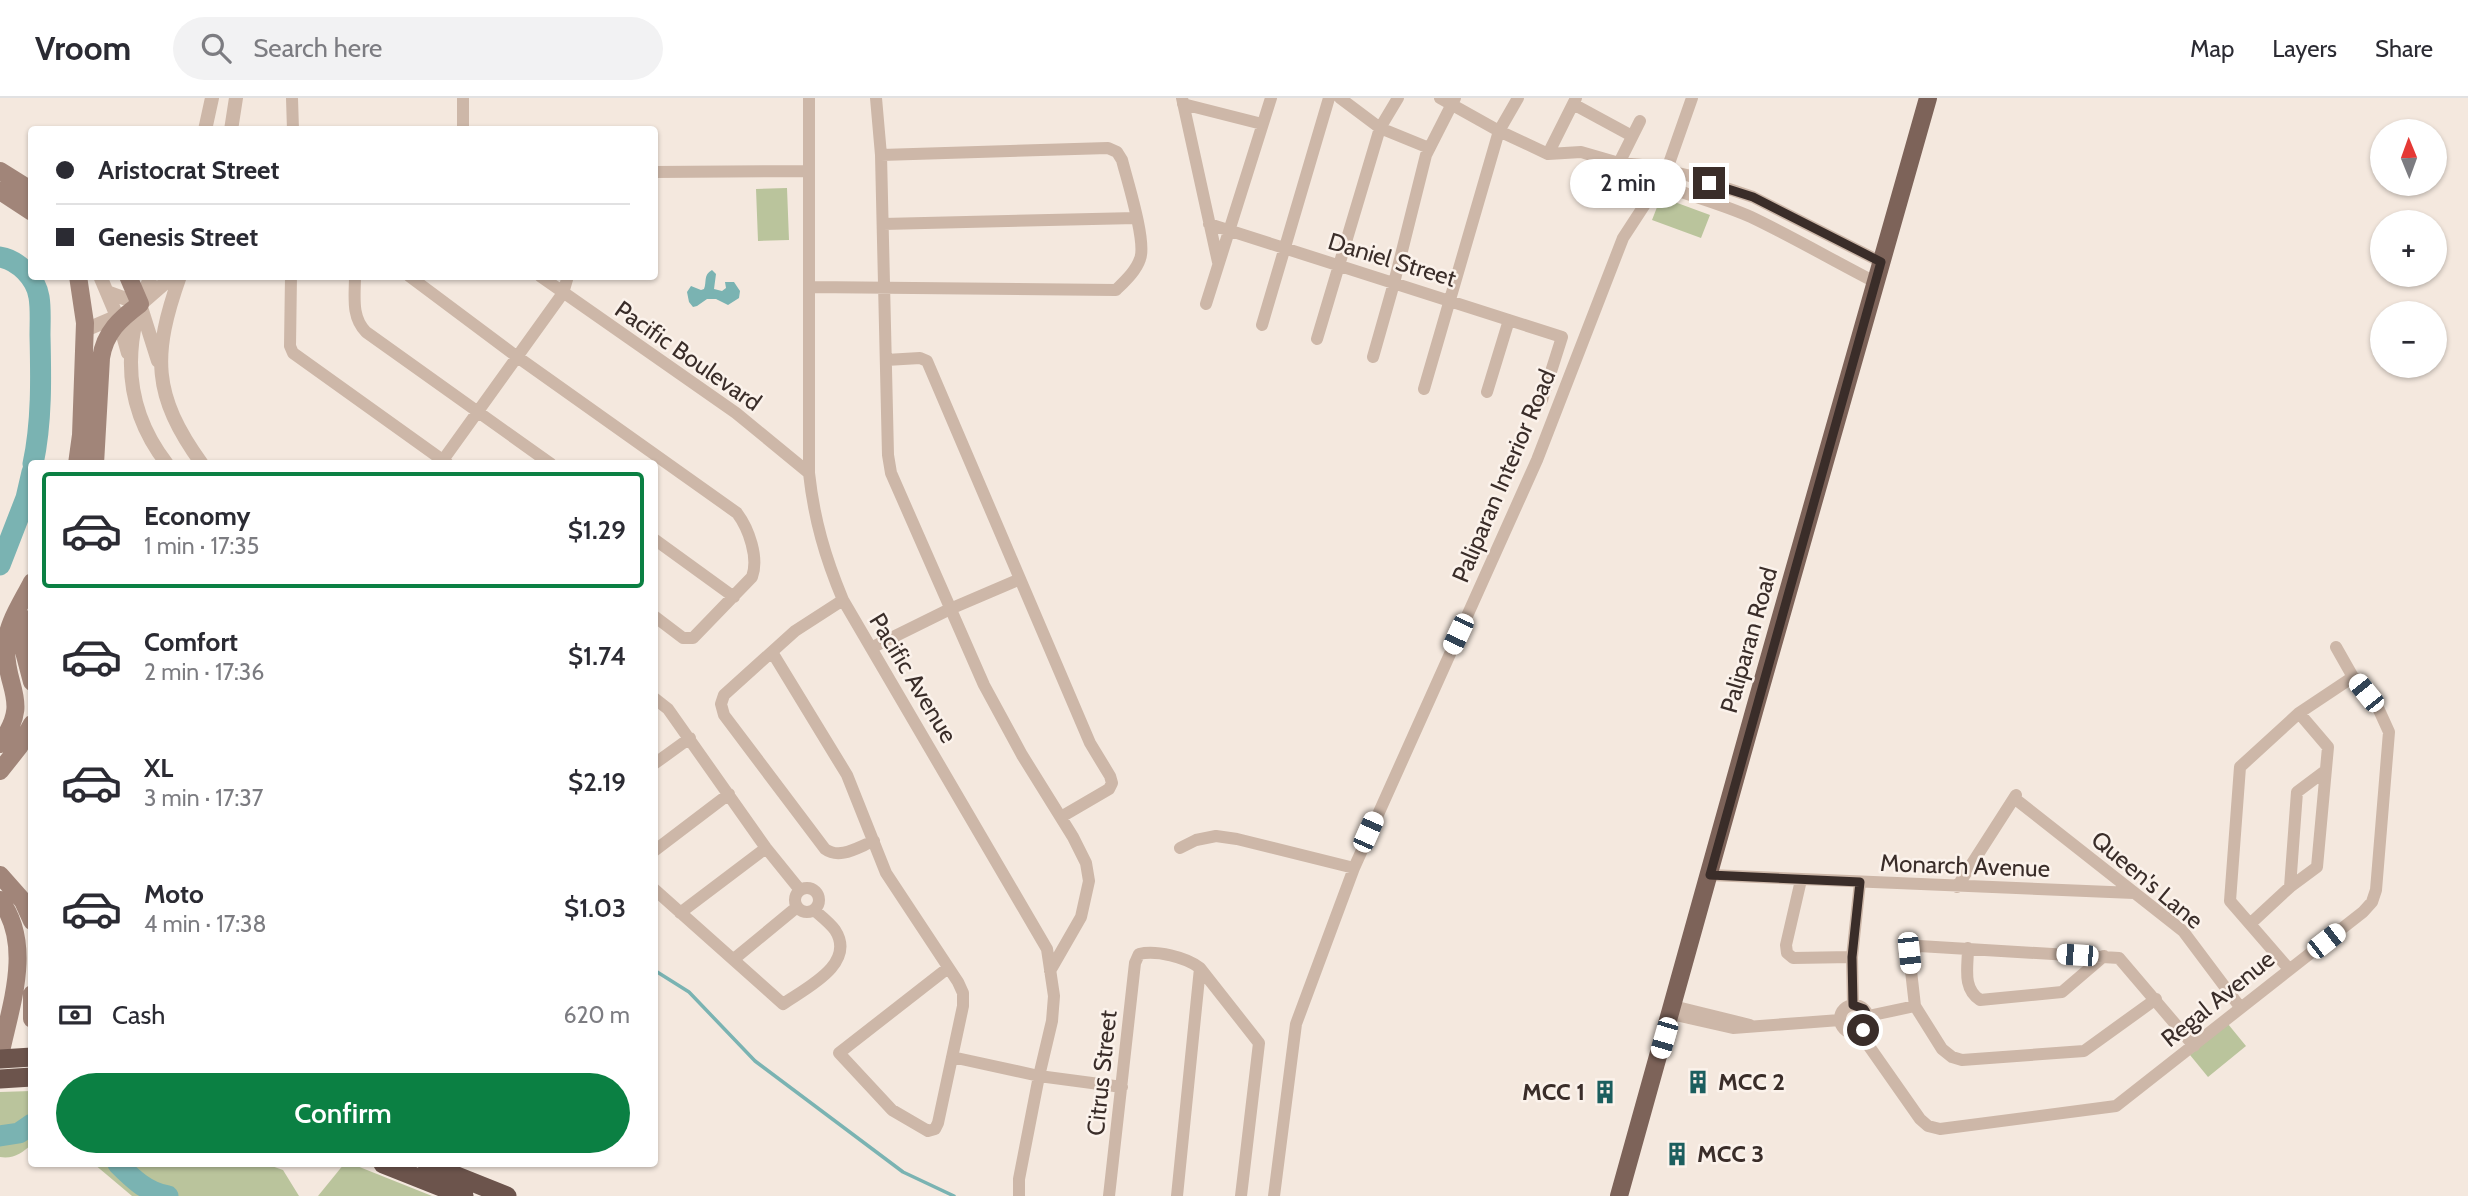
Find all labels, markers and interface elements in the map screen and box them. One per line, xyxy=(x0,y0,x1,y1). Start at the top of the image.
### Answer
search box xyxy=(173,17,663,80)
text: Vroom xyxy=(35,28,131,68)
icon: search xyxy=(197,29,235,67)
text: Search here xyxy=(253,32,382,64)
text: Map xyxy=(2190,34,2234,63)
text: Layers xyxy=(2272,34,2337,63)
text: Share xyxy=(2375,34,2433,63)
north arrow xyxy=(2370,119,2446,196)
map controls xyxy=(2370,119,2447,378)
text: Aristocrat Street xyxy=(98,154,279,186)
callout: 2 min xyxy=(1569,158,1684,208)
route end xyxy=(1693,167,1725,199)
text: 2 min xyxy=(1600,169,1656,197)
button: + xyxy=(2370,210,2447,287)
text: Genesis Street xyxy=(98,221,258,253)
street label: Daniel Street xyxy=(1325,226,1460,293)
street label: Pacific Boulevard xyxy=(610,294,767,417)
button: − xyxy=(2370,301,2447,378)
street label: Paliparan Interior Road xyxy=(1446,365,1562,587)
icon: car xyxy=(60,499,123,562)
text: Economy xyxy=(144,500,250,532)
text: $1.29 xyxy=(568,514,626,546)
text: 1 min · 17:35 xyxy=(144,532,259,560)
street label: Paliparan Road xyxy=(1714,564,1783,716)
street label: Pacific Avenue xyxy=(863,608,964,748)
car xyxy=(1440,611,1477,657)
icon: car xyxy=(60,625,123,688)
text: Comfort xyxy=(144,626,238,658)
text: $1.74 xyxy=(568,640,626,672)
text: 2 min · 17:36 xyxy=(144,658,264,686)
car xyxy=(2345,670,2388,716)
icon: car xyxy=(60,751,123,814)
text: XL xyxy=(144,752,173,784)
text: $2.19 xyxy=(568,766,626,798)
text: 3 min · 17:37 xyxy=(144,784,263,812)
car xyxy=(1350,809,1387,855)
street label: Queen's Lane xyxy=(2086,825,2209,935)
street label: Monarch Avenue xyxy=(1880,848,2050,883)
icon: car xyxy=(60,877,123,940)
text: Moto xyxy=(144,878,204,910)
text: $1.03 xyxy=(564,892,626,924)
text: 4 min · 17:38 xyxy=(144,910,266,938)
car xyxy=(2303,920,2350,962)
car xyxy=(1897,931,1922,975)
car xyxy=(2056,943,2099,967)
street label: Regal Avenue xyxy=(2155,944,2280,1053)
icon: cash xyxy=(56,996,94,1034)
text: Cash xyxy=(112,999,165,1031)
text: 620 m xyxy=(563,1001,630,1029)
street label: Citrus Street xyxy=(1081,1009,1123,1137)
route start xyxy=(1847,1014,1879,1046)
car xyxy=(1649,1015,1680,1061)
place label: MCC 2 xyxy=(1718,1067,1785,1096)
building icon: MCC 2 xyxy=(1684,1068,1712,1096)
button: Confirm xyxy=(56,1073,630,1153)
place label: MCC 1 xyxy=(1522,1077,1585,1106)
building icon: MCC 1 xyxy=(1591,1078,1619,1106)
place label: MCC 3 xyxy=(1697,1139,1764,1168)
building icon: MCC 3 xyxy=(1663,1140,1691,1168)

